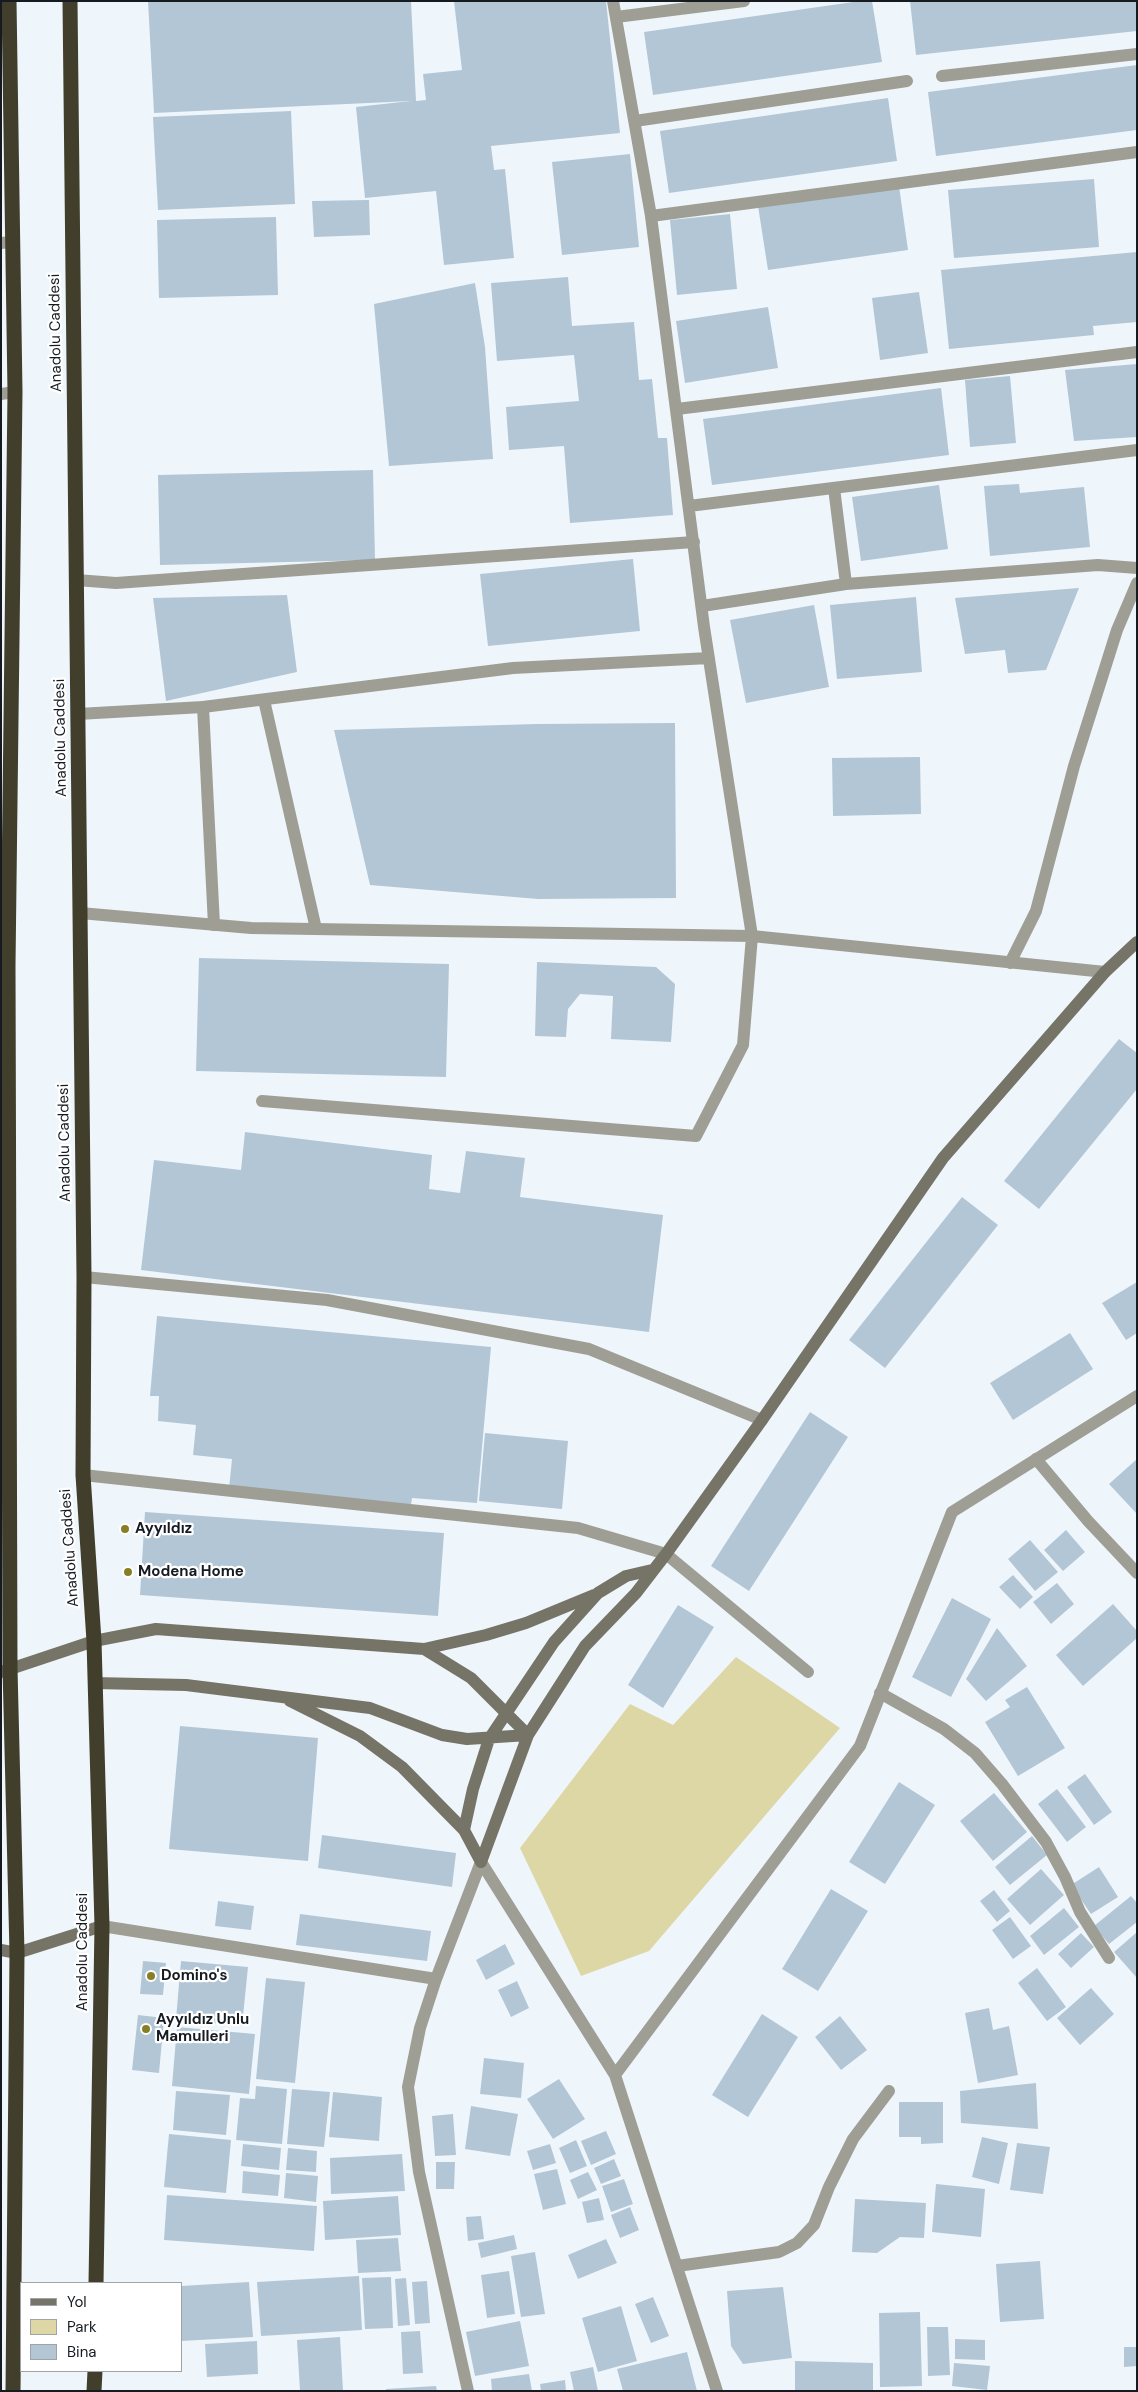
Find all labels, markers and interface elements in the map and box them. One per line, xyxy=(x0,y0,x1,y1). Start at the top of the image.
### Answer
street label: Anadolu Caddesi xyxy=(46,274,66,392)
street label: Anadolu Caddesi xyxy=(51,679,71,797)
street label: Anadolu Caddesi xyxy=(55,1084,75,1202)
street label: Anadolu Caddesi xyxy=(57,1488,83,1608)
place label: Ayyıldız xyxy=(135,1520,192,1538)
marker: Ayyıldız xyxy=(119,1523,131,1535)
place label: Modena Home xyxy=(138,1563,244,1581)
marker: Modena Home xyxy=(122,1566,134,1578)
street label: Anadolu Caddesi xyxy=(74,1893,92,2011)
place label: Domino's xyxy=(161,1967,228,1985)
marker: Domino's xyxy=(145,1970,157,1982)
place label: Ayyıldız Unlu Mamulleri xyxy=(156,2011,249,2046)
marker: Ayyıldız Unlu Mamulleri xyxy=(140,2023,152,2035)
legend xyxy=(20,2282,182,2372)
text: Yol xyxy=(67,2292,87,2312)
text: Park xyxy=(67,2317,97,2337)
text: Bina xyxy=(67,2342,96,2362)

